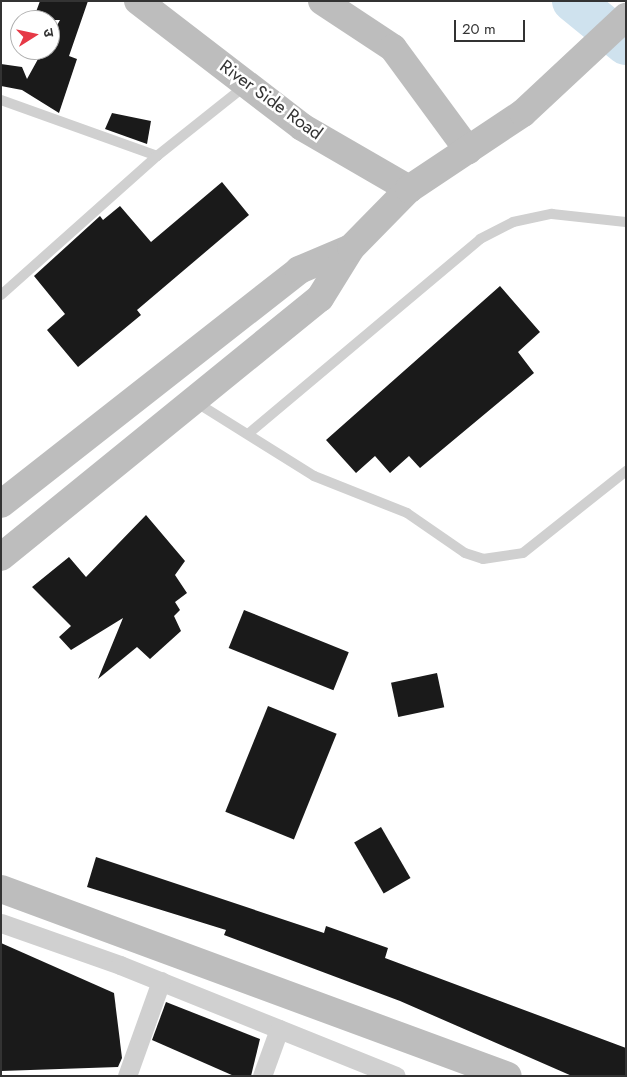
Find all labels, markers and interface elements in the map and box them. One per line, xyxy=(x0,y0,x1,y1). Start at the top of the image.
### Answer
north arrow xyxy=(10,10,60,60)
scale bar xyxy=(457,10,528,42)
text: 20 m xyxy=(462,18,496,40)
text: उ xyxy=(38,27,59,38)
street label: River Side Road xyxy=(215,56,327,144)

